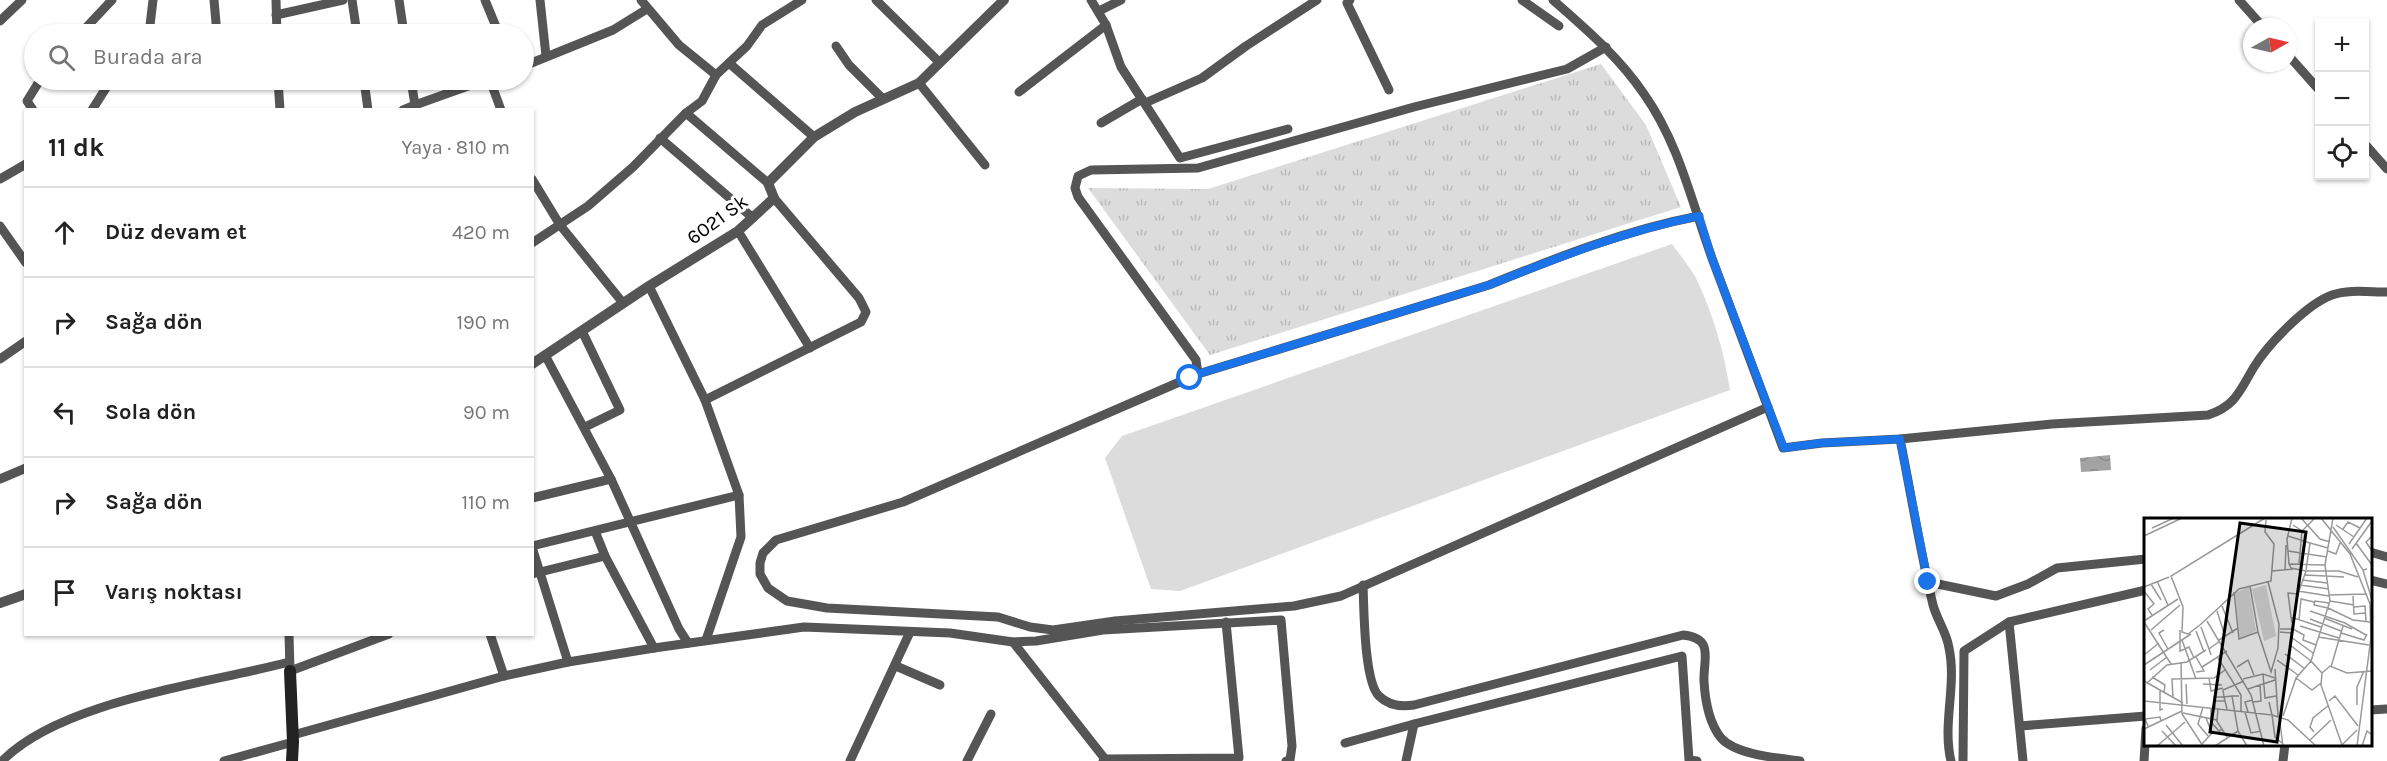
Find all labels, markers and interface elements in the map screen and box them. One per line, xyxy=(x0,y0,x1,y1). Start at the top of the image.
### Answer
north arrow xyxy=(2243,18,2297,72)
map controls xyxy=(2315,18,2369,180)
button: + xyxy=(2315,18,2369,72)
search box xyxy=(24,24,534,90)
icon: search xyxy=(45,41,78,74)
text: Burada ara xyxy=(93,44,203,70)
button: − xyxy=(2315,72,2369,126)
button: locate xyxy=(2315,126,2369,180)
text: 11 dk xyxy=(48,132,104,163)
text: Yaya · 810 m xyxy=(402,136,510,159)
street label: 6021 Sk xyxy=(682,190,752,249)
icon: ahead xyxy=(48,216,81,249)
text: Düz devam et xyxy=(105,219,247,245)
text: 420 m xyxy=(452,221,510,244)
icon: right xyxy=(48,306,81,339)
text: Sağa dön xyxy=(105,309,203,335)
text: 190 m xyxy=(456,311,510,334)
route start xyxy=(1176,364,1202,390)
icon: left xyxy=(48,396,81,429)
text: Sola dön xyxy=(105,399,196,425)
text: 90 m xyxy=(463,401,510,424)
icon: right xyxy=(48,486,81,519)
text: Sağa dön xyxy=(105,489,203,515)
text: 110 m xyxy=(461,491,510,514)
inset map xyxy=(2144,518,2372,746)
route end xyxy=(1914,568,1940,594)
icon: arrive xyxy=(48,576,81,609)
text: Varış noktası xyxy=(105,579,243,605)

